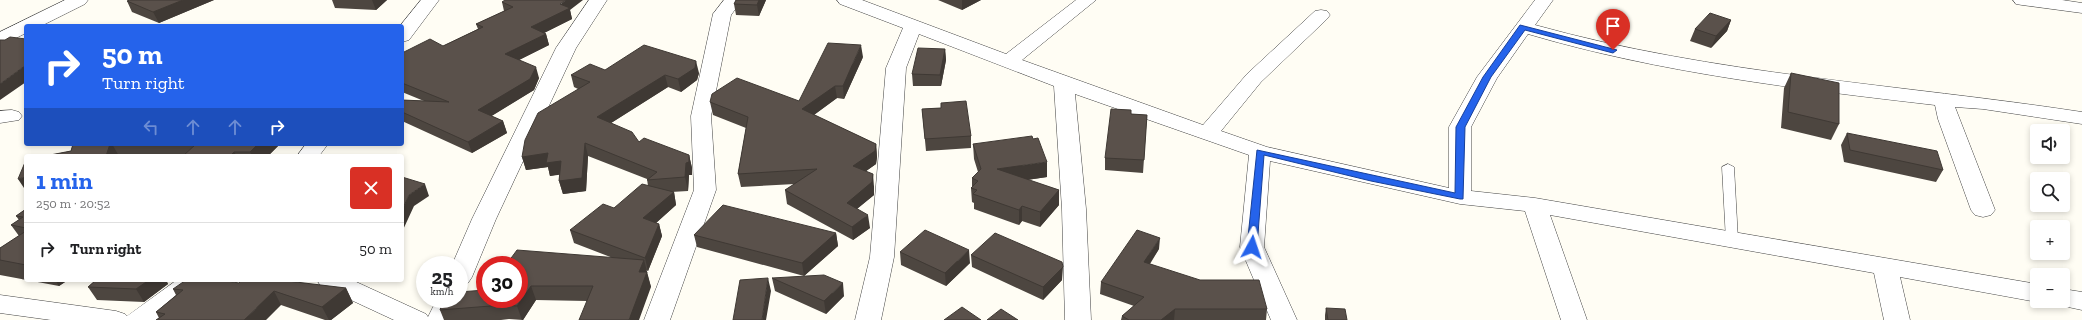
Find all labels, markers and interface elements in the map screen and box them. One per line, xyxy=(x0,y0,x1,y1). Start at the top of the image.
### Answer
pin xyxy=(1596,9,1630,50)
icon: arrive xyxy=(1602,15,1624,37)
text: 50 m xyxy=(102,38,163,71)
icon: right xyxy=(36,40,88,92)
text: Turn right xyxy=(102,72,184,94)
icon: left xyxy=(140,116,162,138)
icon: ahead xyxy=(182,116,204,138)
icon: ahead xyxy=(224,116,246,138)
icon: right xyxy=(266,116,288,138)
map controls xyxy=(2030,124,2070,308)
button: sound xyxy=(2030,124,2070,164)
text: 1 min xyxy=(36,166,93,195)
button: close xyxy=(350,167,392,209)
button: search xyxy=(2030,172,2070,212)
text: 250 m · 20:52 xyxy=(36,196,110,211)
button: + xyxy=(2030,220,2070,260)
position arrow xyxy=(1231,226,1273,268)
icon: right xyxy=(36,238,58,260)
text: Turn right xyxy=(70,240,141,258)
text: 50 m xyxy=(359,240,392,258)
speed limit sign: 30 xyxy=(476,256,528,308)
text: 25 xyxy=(431,265,453,289)
button: − xyxy=(2030,268,2070,308)
text: km/h xyxy=(431,286,453,298)

